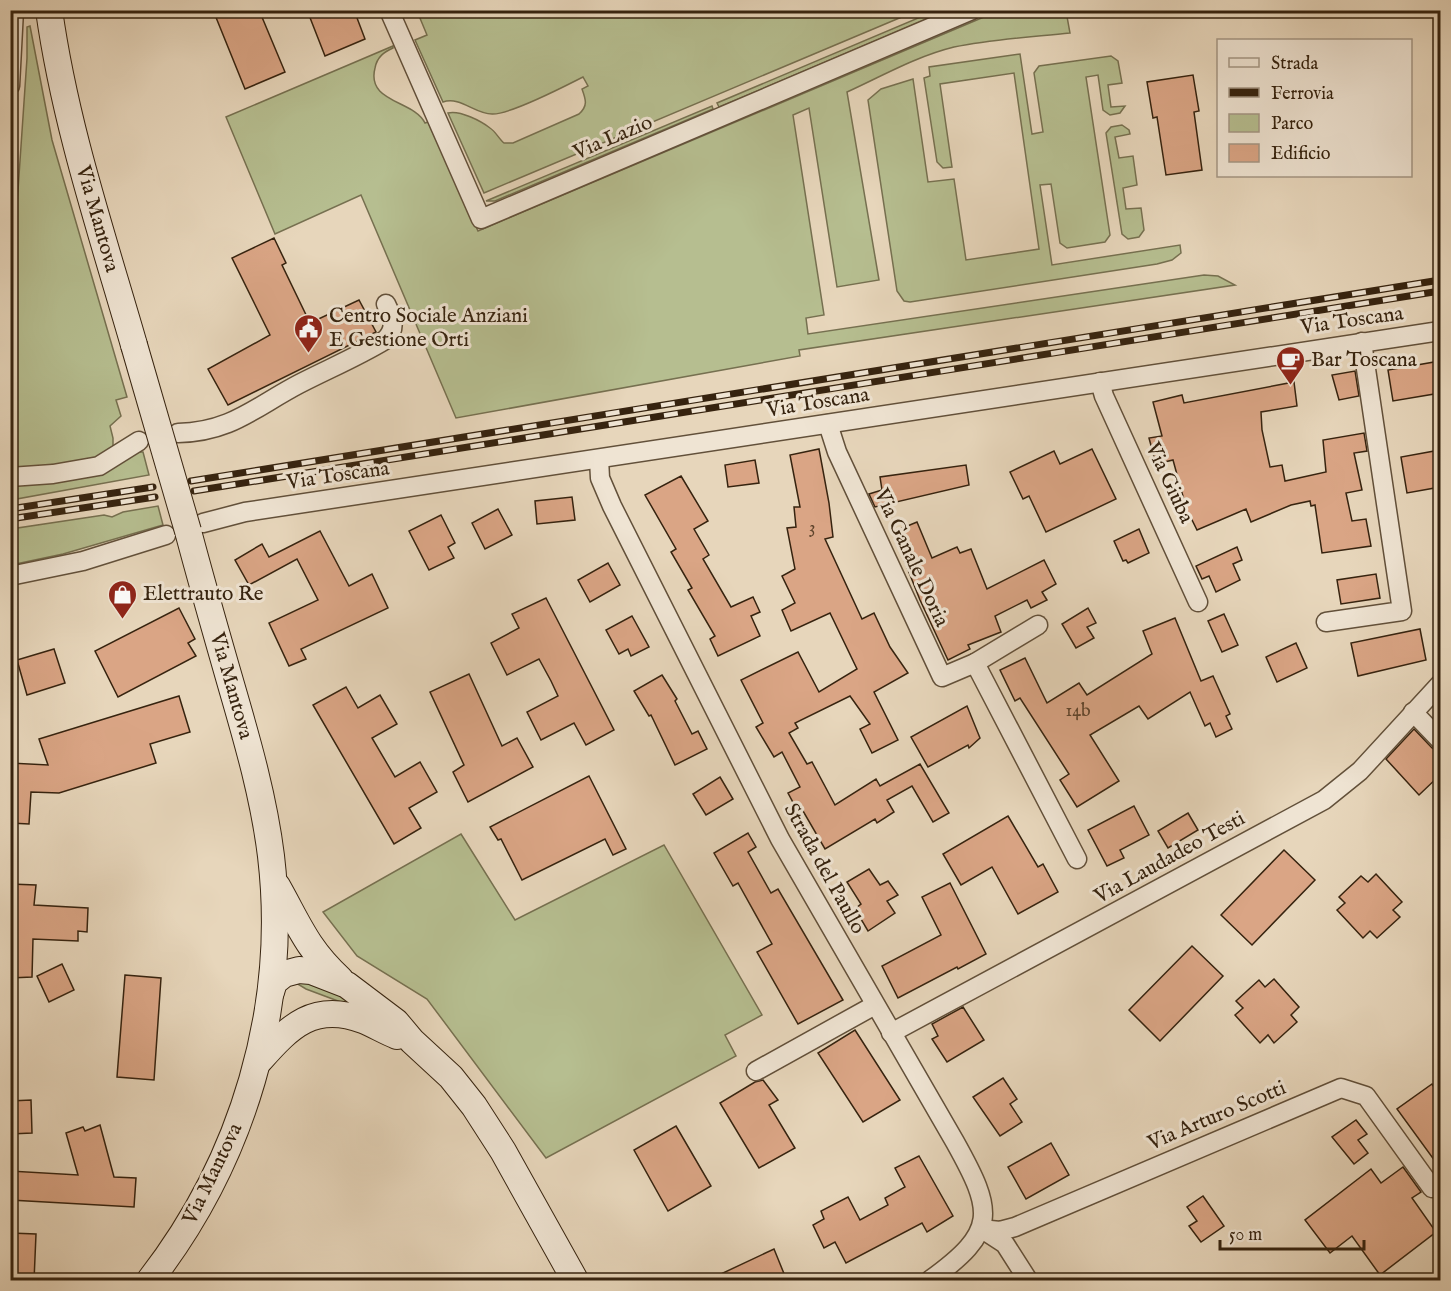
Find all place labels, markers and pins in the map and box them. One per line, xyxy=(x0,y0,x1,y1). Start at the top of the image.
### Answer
place label: Centro Sociale Anziani E Gestione Orti xyxy=(329,303,528,354)
public building icon: Centro Sociale Anziani E Gestione Orti xyxy=(292,312,324,354)
cafe icon: Bar Toscana xyxy=(1274,344,1306,386)
place label: Bar Toscana xyxy=(1311,347,1418,374)
shop icon: Elettrauto Re xyxy=(106,578,138,620)
place label: Elettrauto Re xyxy=(143,581,264,608)

